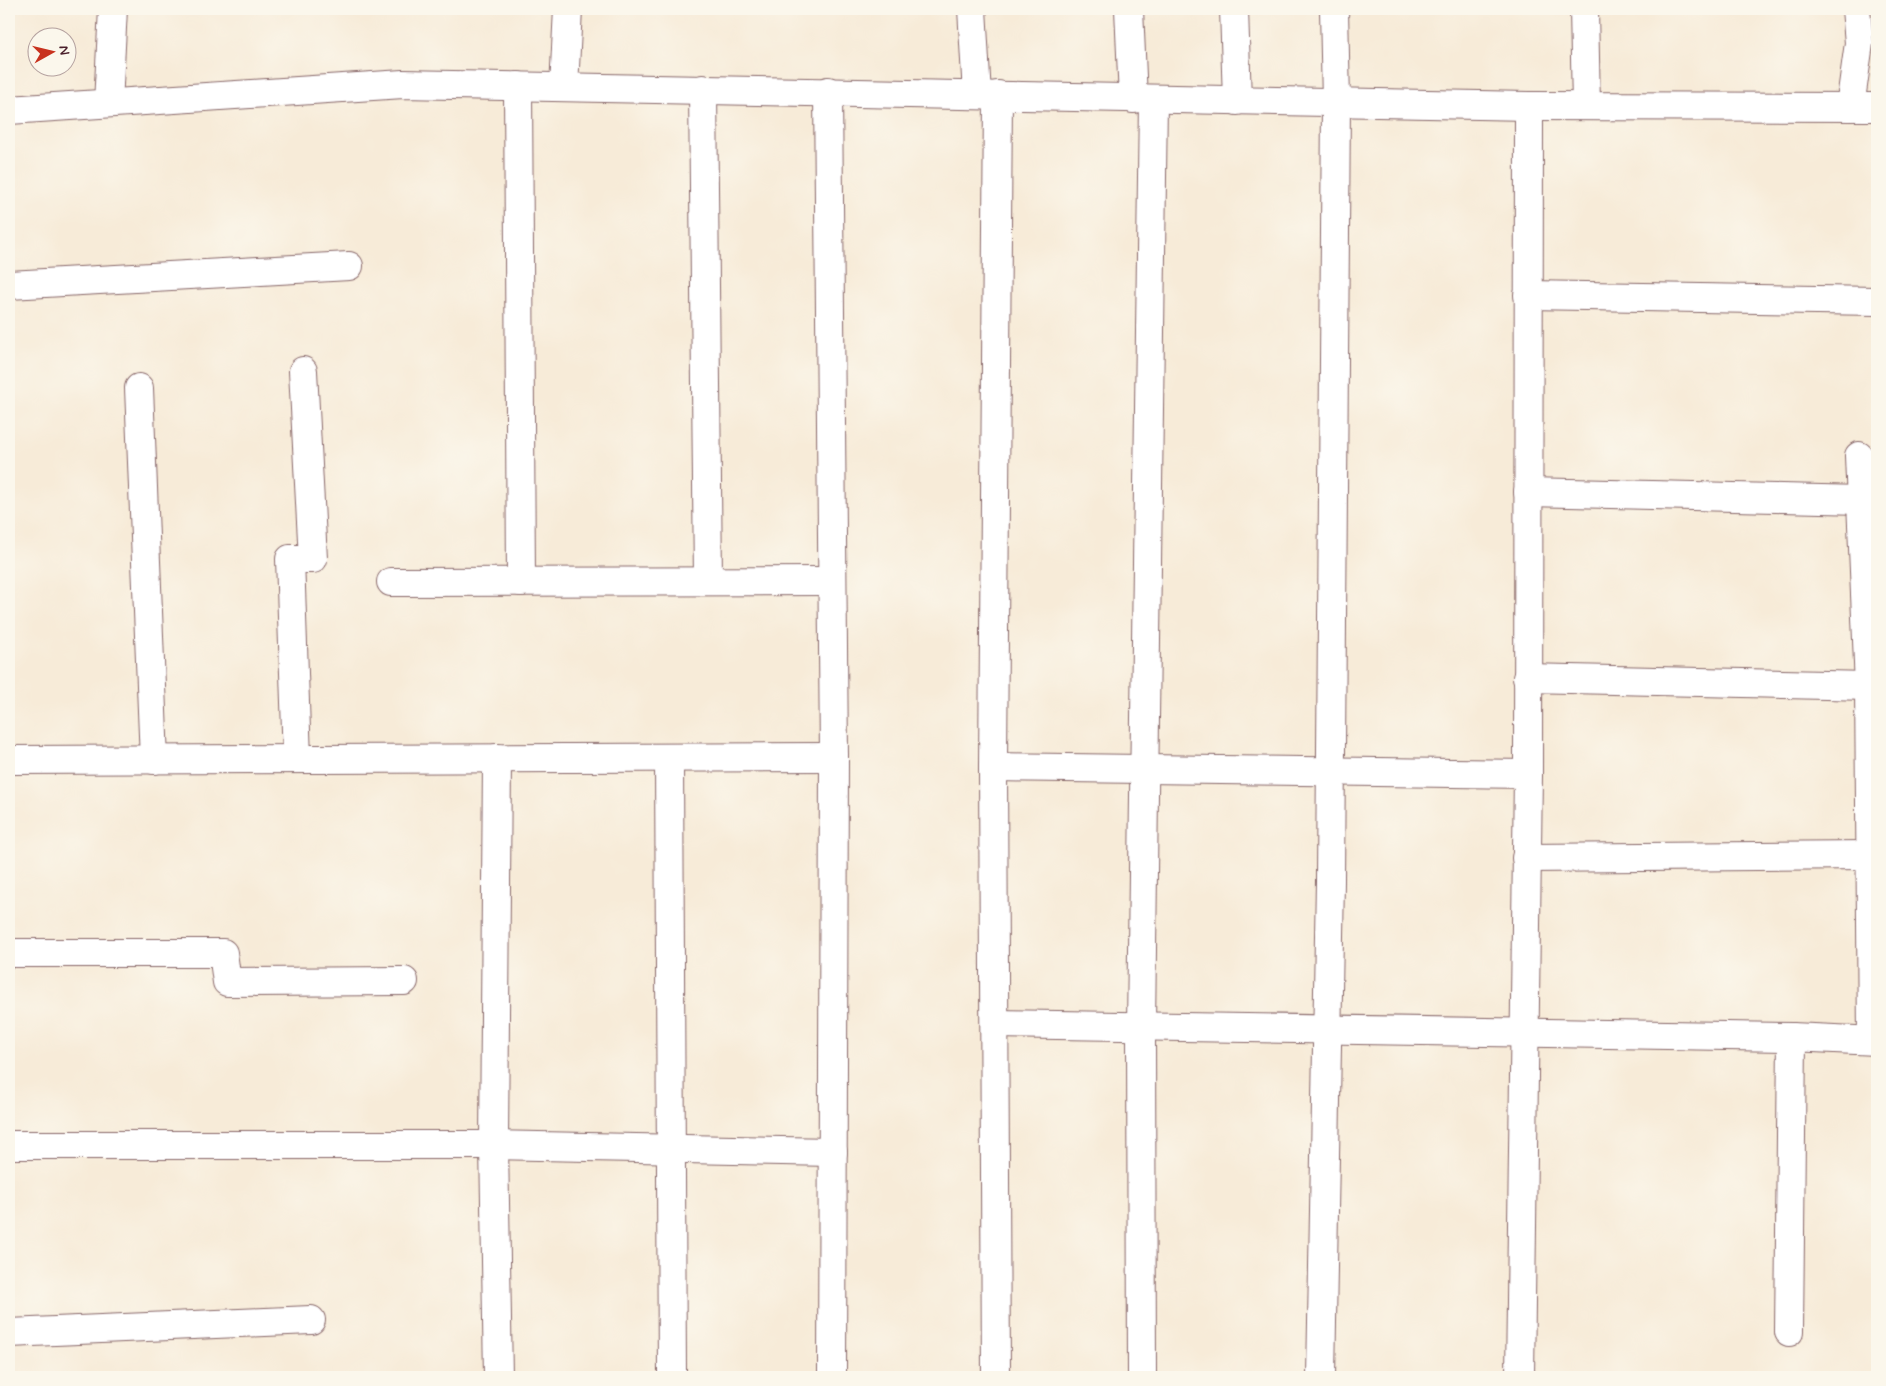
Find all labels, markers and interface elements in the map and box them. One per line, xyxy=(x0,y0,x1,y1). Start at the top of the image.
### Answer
north arrow xyxy=(28,28,78,78)
text: N xyxy=(54,44,73,56)

